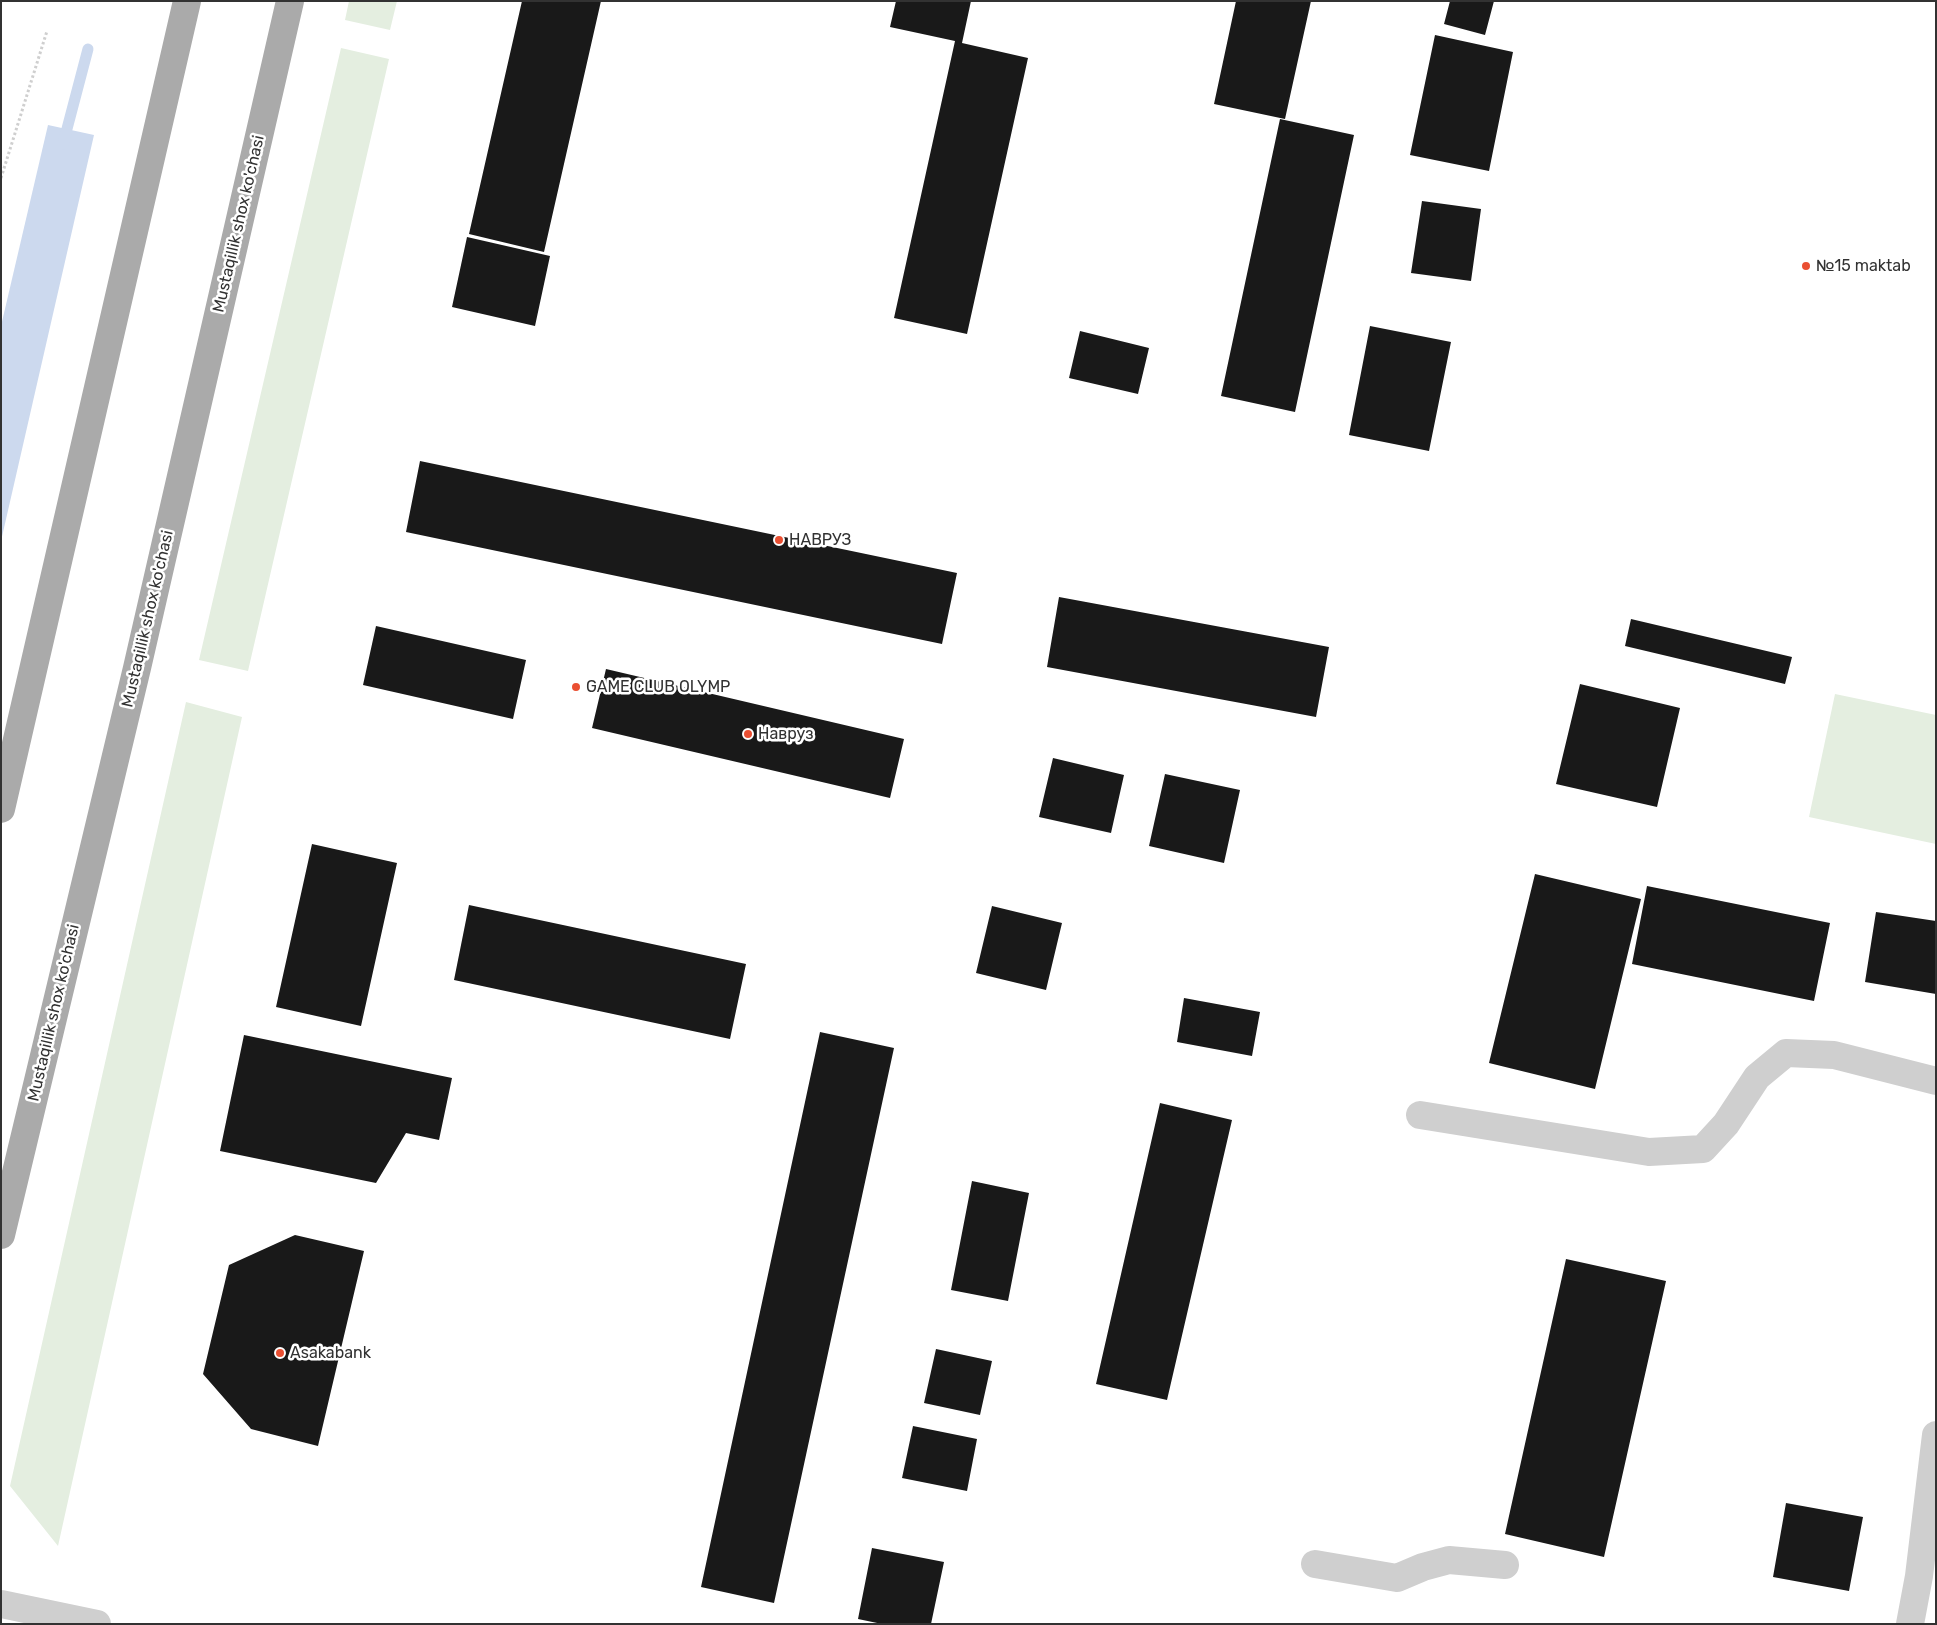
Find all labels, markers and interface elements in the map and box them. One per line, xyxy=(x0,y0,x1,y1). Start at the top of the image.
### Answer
street label: Mustaqillik shox ko'chasi xyxy=(209,134,269,314)
place label: №15 maktab xyxy=(1816,256,1911,276)
marker: №15 maktab xyxy=(1800,260,1812,272)
street label: Mustaqillik shox ko'chasi xyxy=(118,529,178,709)
place label: НАВРУЗ xyxy=(789,530,851,550)
marker: НАВРУЗ xyxy=(773,534,785,546)
place label: GAME CLUB OLYMP xyxy=(586,677,730,697)
marker: GAME CLUB OLYMP xyxy=(570,681,582,693)
place label: Навруз xyxy=(758,724,813,744)
marker: Навруз xyxy=(742,728,754,740)
street label: Mustaqillik shox ko'chasi xyxy=(24,923,84,1103)
place label: Asakabank xyxy=(290,1343,371,1363)
marker: Asakabank xyxy=(274,1347,286,1359)

